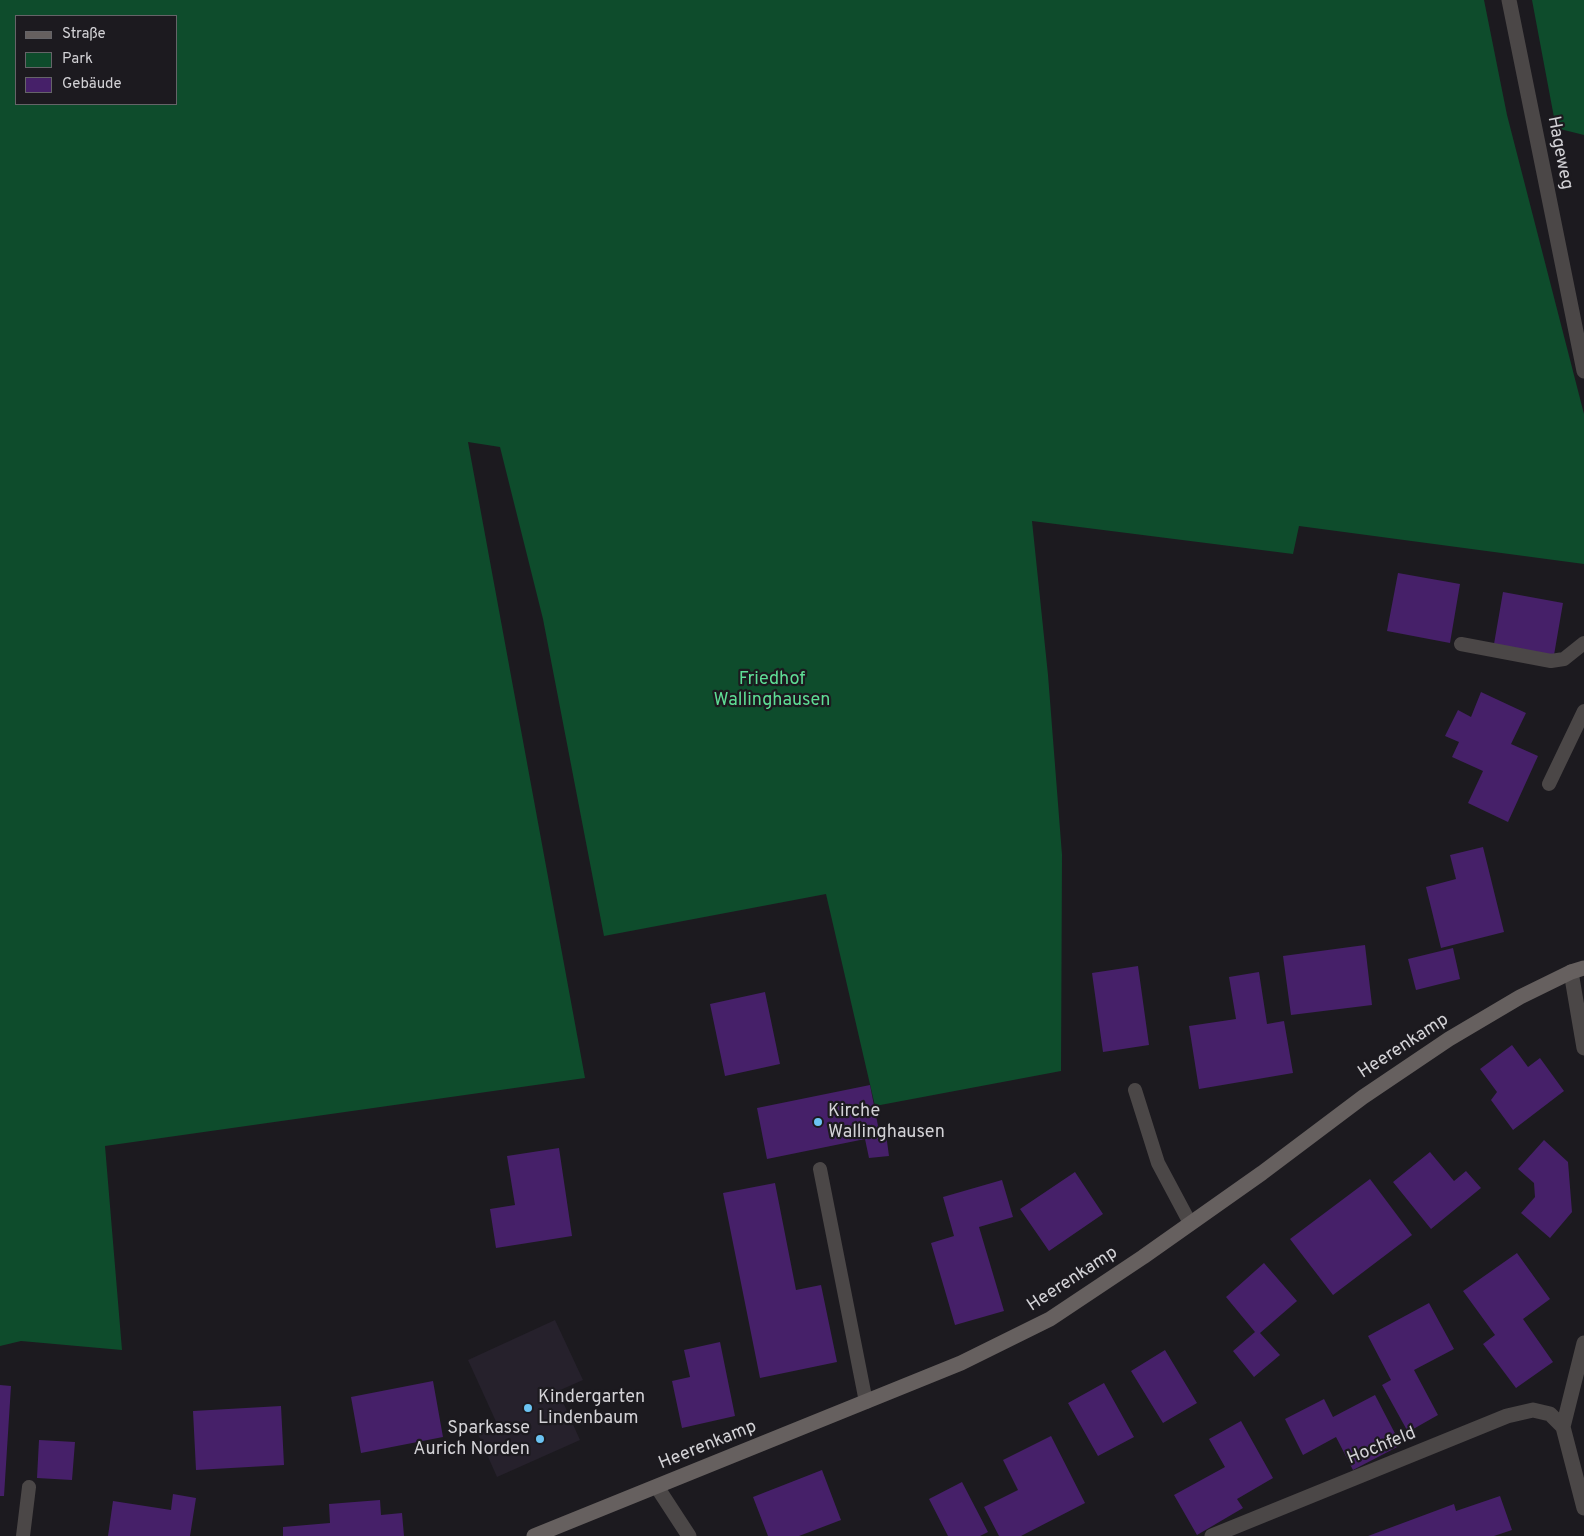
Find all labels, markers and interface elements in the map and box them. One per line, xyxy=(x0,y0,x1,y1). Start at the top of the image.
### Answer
legend xyxy=(15,15,178,105)
text: Straße xyxy=(62,25,106,44)
text: Park xyxy=(62,50,93,69)
text: Gebäude xyxy=(62,75,122,94)
street label: Hageweg xyxy=(1541,115,1577,191)
park label: Friedhof Wallinghausen xyxy=(714,669,830,712)
street label: Heerenkamp xyxy=(1355,1010,1453,1084)
place label: Kirche Wallinghausen xyxy=(828,1101,945,1144)
marker: Kirche Wallinghausen xyxy=(812,1116,824,1128)
street label: Heerenkamp xyxy=(1024,1243,1122,1317)
place label: Kindergarten Lindenbaum xyxy=(538,1387,645,1430)
marker: Kindergarten Lindenbaum xyxy=(522,1402,534,1414)
street label: Heerenkamp xyxy=(656,1417,760,1475)
place label: Sparkasse Aurich Norden xyxy=(413,1418,530,1460)
street label: Hochfeld xyxy=(1345,1423,1419,1471)
marker: Sparkasse Aurich Norden xyxy=(534,1433,546,1445)

